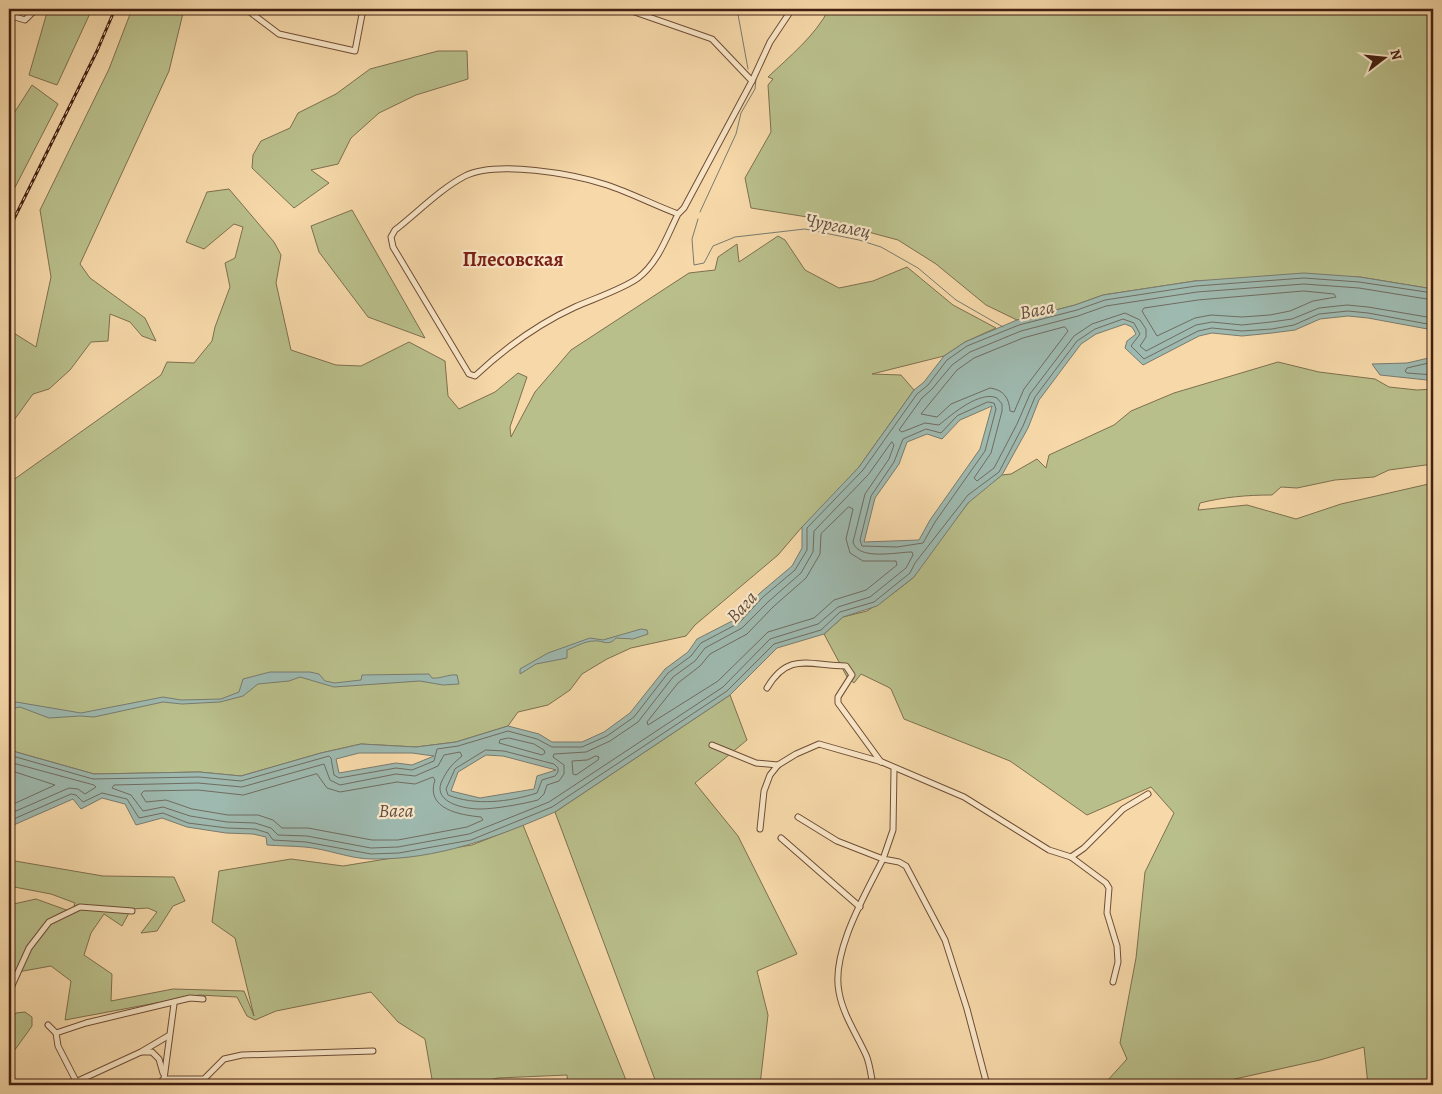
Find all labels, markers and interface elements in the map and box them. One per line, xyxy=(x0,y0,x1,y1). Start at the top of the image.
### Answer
north arrow xyxy=(1360,32,1410,82)
text: N xyxy=(1385,47,1407,62)
water label: Чургалец xyxy=(803,207,873,245)
district label: Плесовская xyxy=(463,246,564,273)
water label: Вага xyxy=(1017,294,1057,326)
water label: Вага xyxy=(721,585,763,629)
water label: Вага xyxy=(379,798,414,824)

